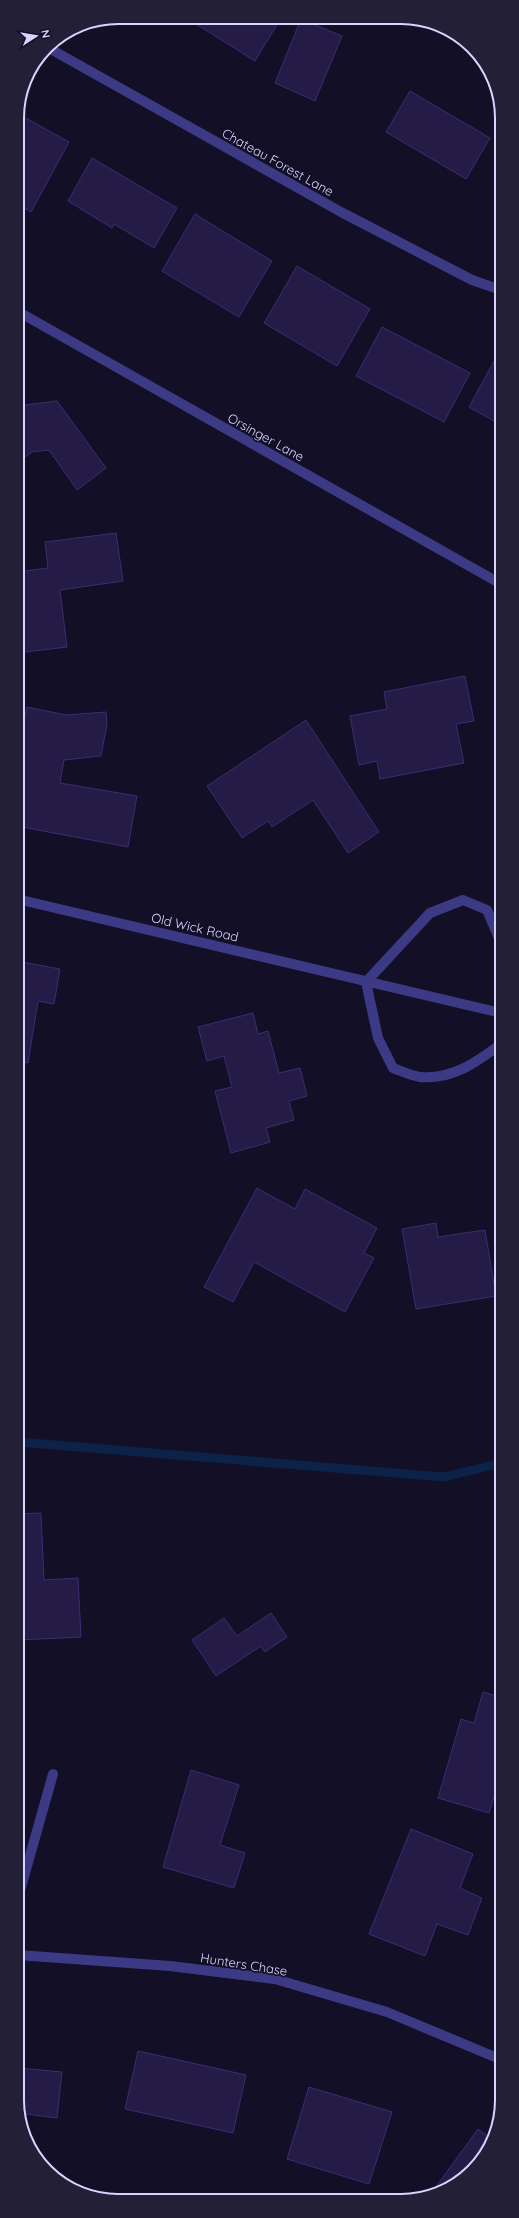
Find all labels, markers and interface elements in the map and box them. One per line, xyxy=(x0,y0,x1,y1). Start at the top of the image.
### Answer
north arrow xyxy=(16,16,56,56)
text: N xyxy=(38,29,53,39)
street label: Chateau Forest Lane xyxy=(219,125,337,199)
street label: Orsinger Lane xyxy=(225,409,307,465)
street label: Old Wick Road xyxy=(150,909,240,945)
street label: Hunters Chase xyxy=(199,1949,289,1979)

